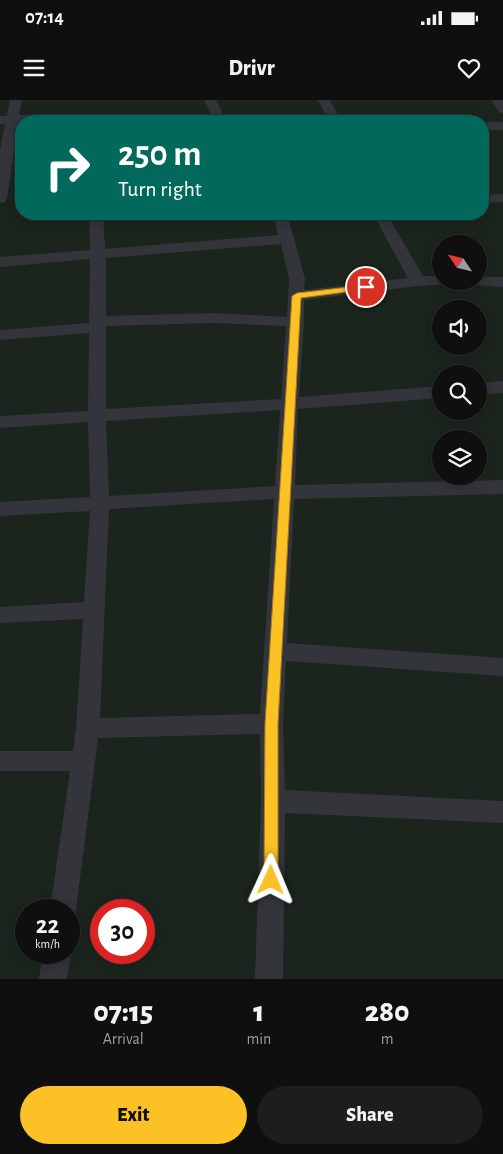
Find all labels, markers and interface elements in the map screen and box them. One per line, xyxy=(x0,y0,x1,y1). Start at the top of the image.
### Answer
text: 07:14 xyxy=(25,8,64,27)
icon: menu xyxy=(20,54,48,82)
icon: heart xyxy=(455,54,483,82)
text: Drivr xyxy=(228,57,275,79)
icon: right xyxy=(35,135,100,200)
text: 250 m xyxy=(118,137,201,172)
text: Turn right xyxy=(118,178,202,200)
north arrow xyxy=(432,235,488,290)
map controls xyxy=(432,235,487,485)
pin xyxy=(345,266,387,308)
icon: arrive xyxy=(352,273,380,301)
button: sound xyxy=(432,300,487,355)
button: search xyxy=(432,365,487,420)
button: layers xyxy=(432,430,487,485)
position arrow xyxy=(244,853,296,905)
speed limit sign: 30 xyxy=(90,899,155,964)
text: 22 xyxy=(36,913,59,938)
text: km/h xyxy=(35,938,60,950)
text: 07:15 xyxy=(93,997,153,1027)
text: 1 xyxy=(253,997,264,1027)
text: 280 xyxy=(365,997,410,1027)
text: Arrival xyxy=(103,1031,144,1047)
text: min xyxy=(246,1031,271,1047)
text: m xyxy=(381,1031,394,1047)
button: Exit xyxy=(20,1086,247,1144)
button: Share xyxy=(257,1086,483,1144)

